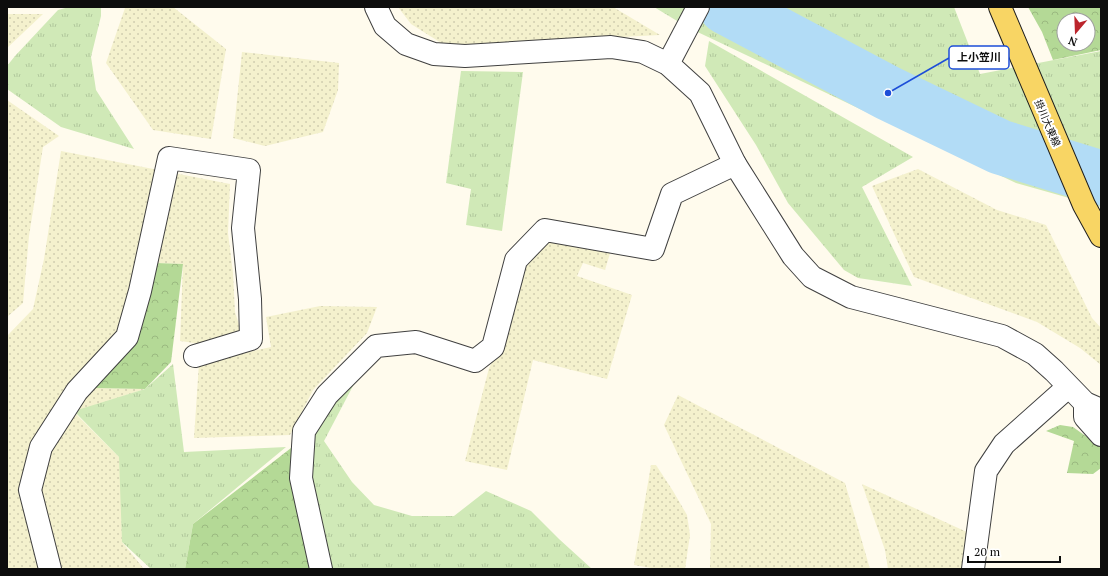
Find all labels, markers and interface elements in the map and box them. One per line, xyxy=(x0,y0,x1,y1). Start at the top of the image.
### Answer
north arrow xyxy=(1056,12,1096,52)
text: N xyxy=(1066,33,1079,49)
callout: 上小笠川 xyxy=(949,46,1009,69)
text: 上小笠川 xyxy=(957,50,1001,64)
street label: 掛川大東線 xyxy=(1032,98,1063,149)
scale bar xyxy=(968,538,1060,564)
text: 20 m xyxy=(974,544,1001,559)

